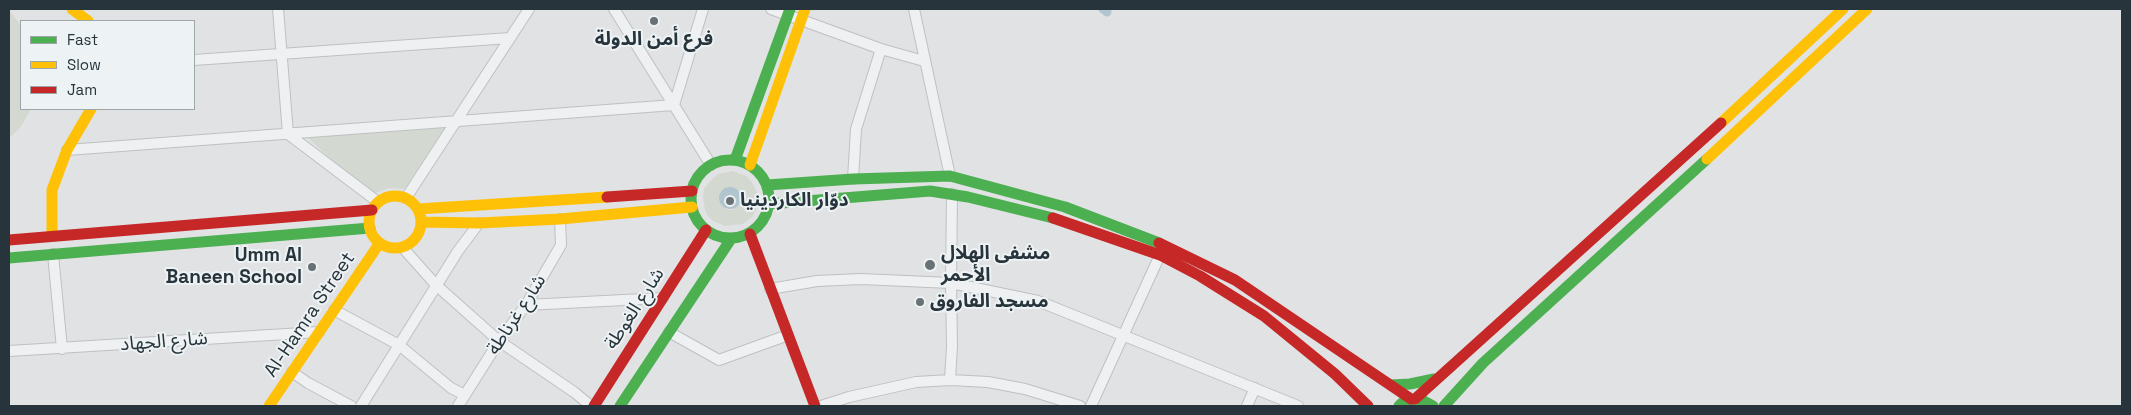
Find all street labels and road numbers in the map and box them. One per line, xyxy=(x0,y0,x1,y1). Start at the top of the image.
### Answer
street label: Al-Hamra Street xyxy=(260,248,360,382)
street label: شارع الغوطة xyxy=(600,264,670,354)
street label: شارع غرناطة xyxy=(483,271,551,359)
street label: شارع الجهاد xyxy=(119,328,209,356)

